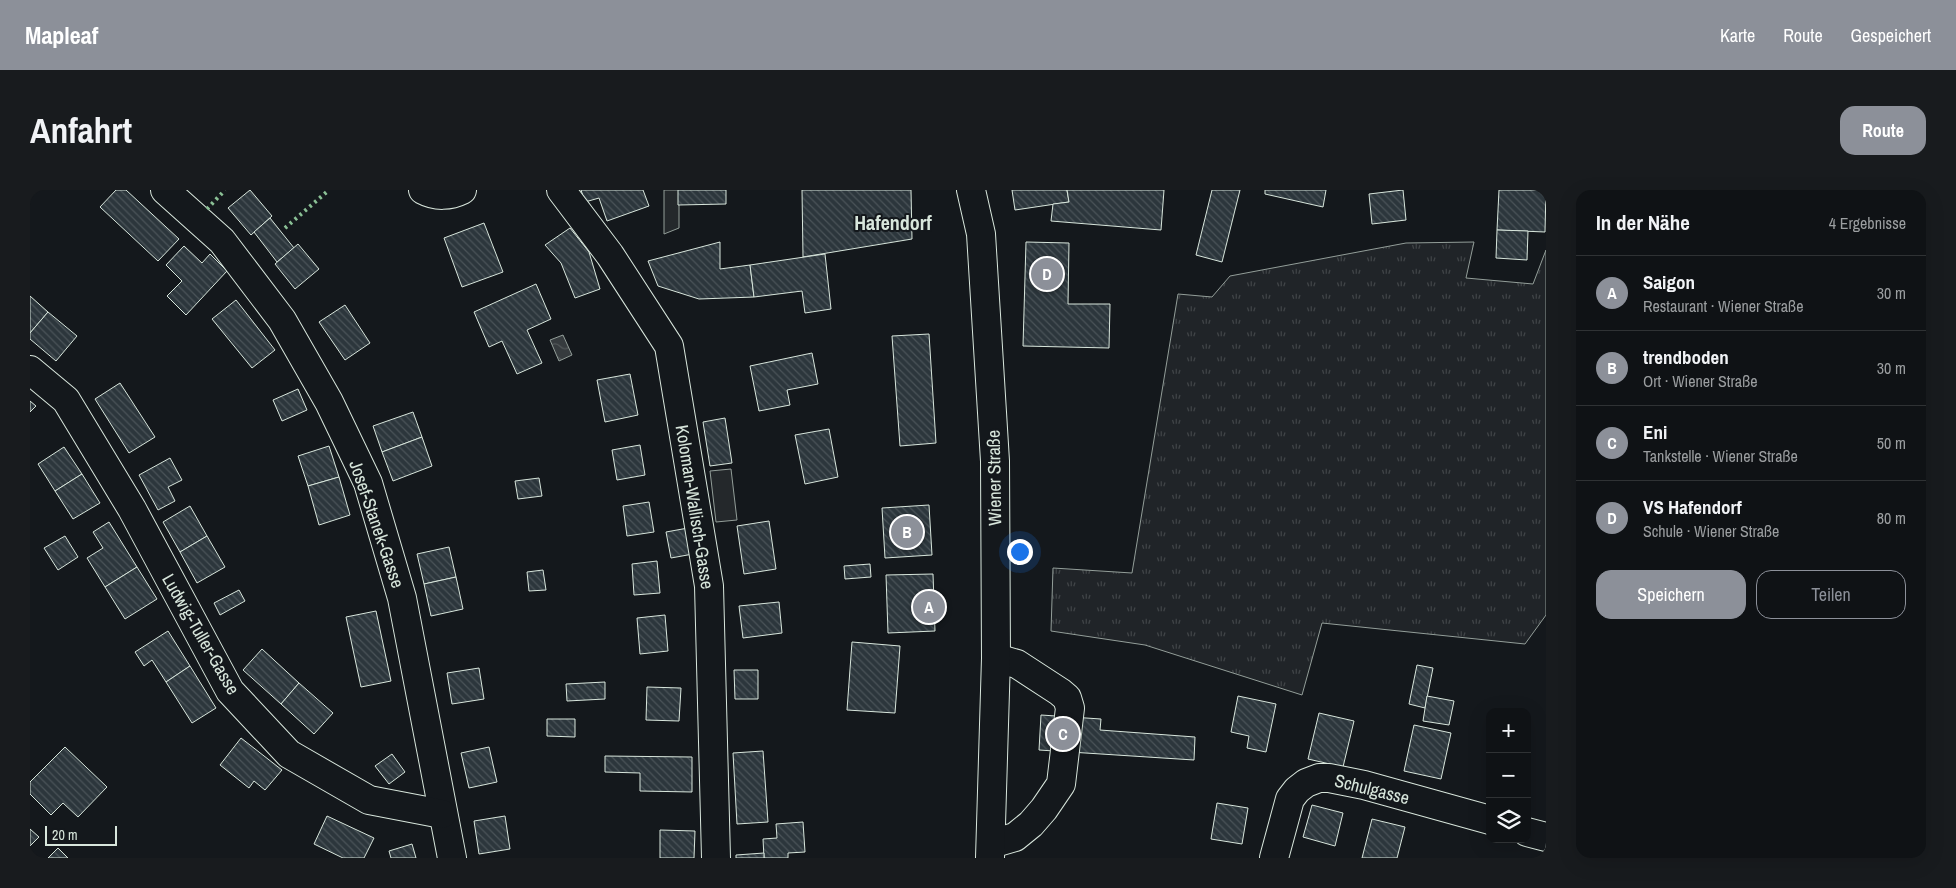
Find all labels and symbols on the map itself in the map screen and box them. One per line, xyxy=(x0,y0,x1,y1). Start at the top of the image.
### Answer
district label: Hafendorf xyxy=(854,209,932,236)
pin: D xyxy=(1031,255,1063,293)
street label: Koloman-Wallisch-Gasse xyxy=(670,423,720,591)
street label: Wiener Straße xyxy=(981,430,1007,526)
street label: Josef-Stanek-Gasse xyxy=(343,457,411,591)
pin: B xyxy=(891,513,923,551)
your location xyxy=(1007,539,1033,565)
street label: Ludwig-Tuller-Gasse xyxy=(156,569,246,699)
pin: A xyxy=(913,588,945,626)
pin: C xyxy=(1047,715,1079,753)
street label: Schulgasse xyxy=(1332,768,1412,810)
scale bar xyxy=(45,823,118,846)

